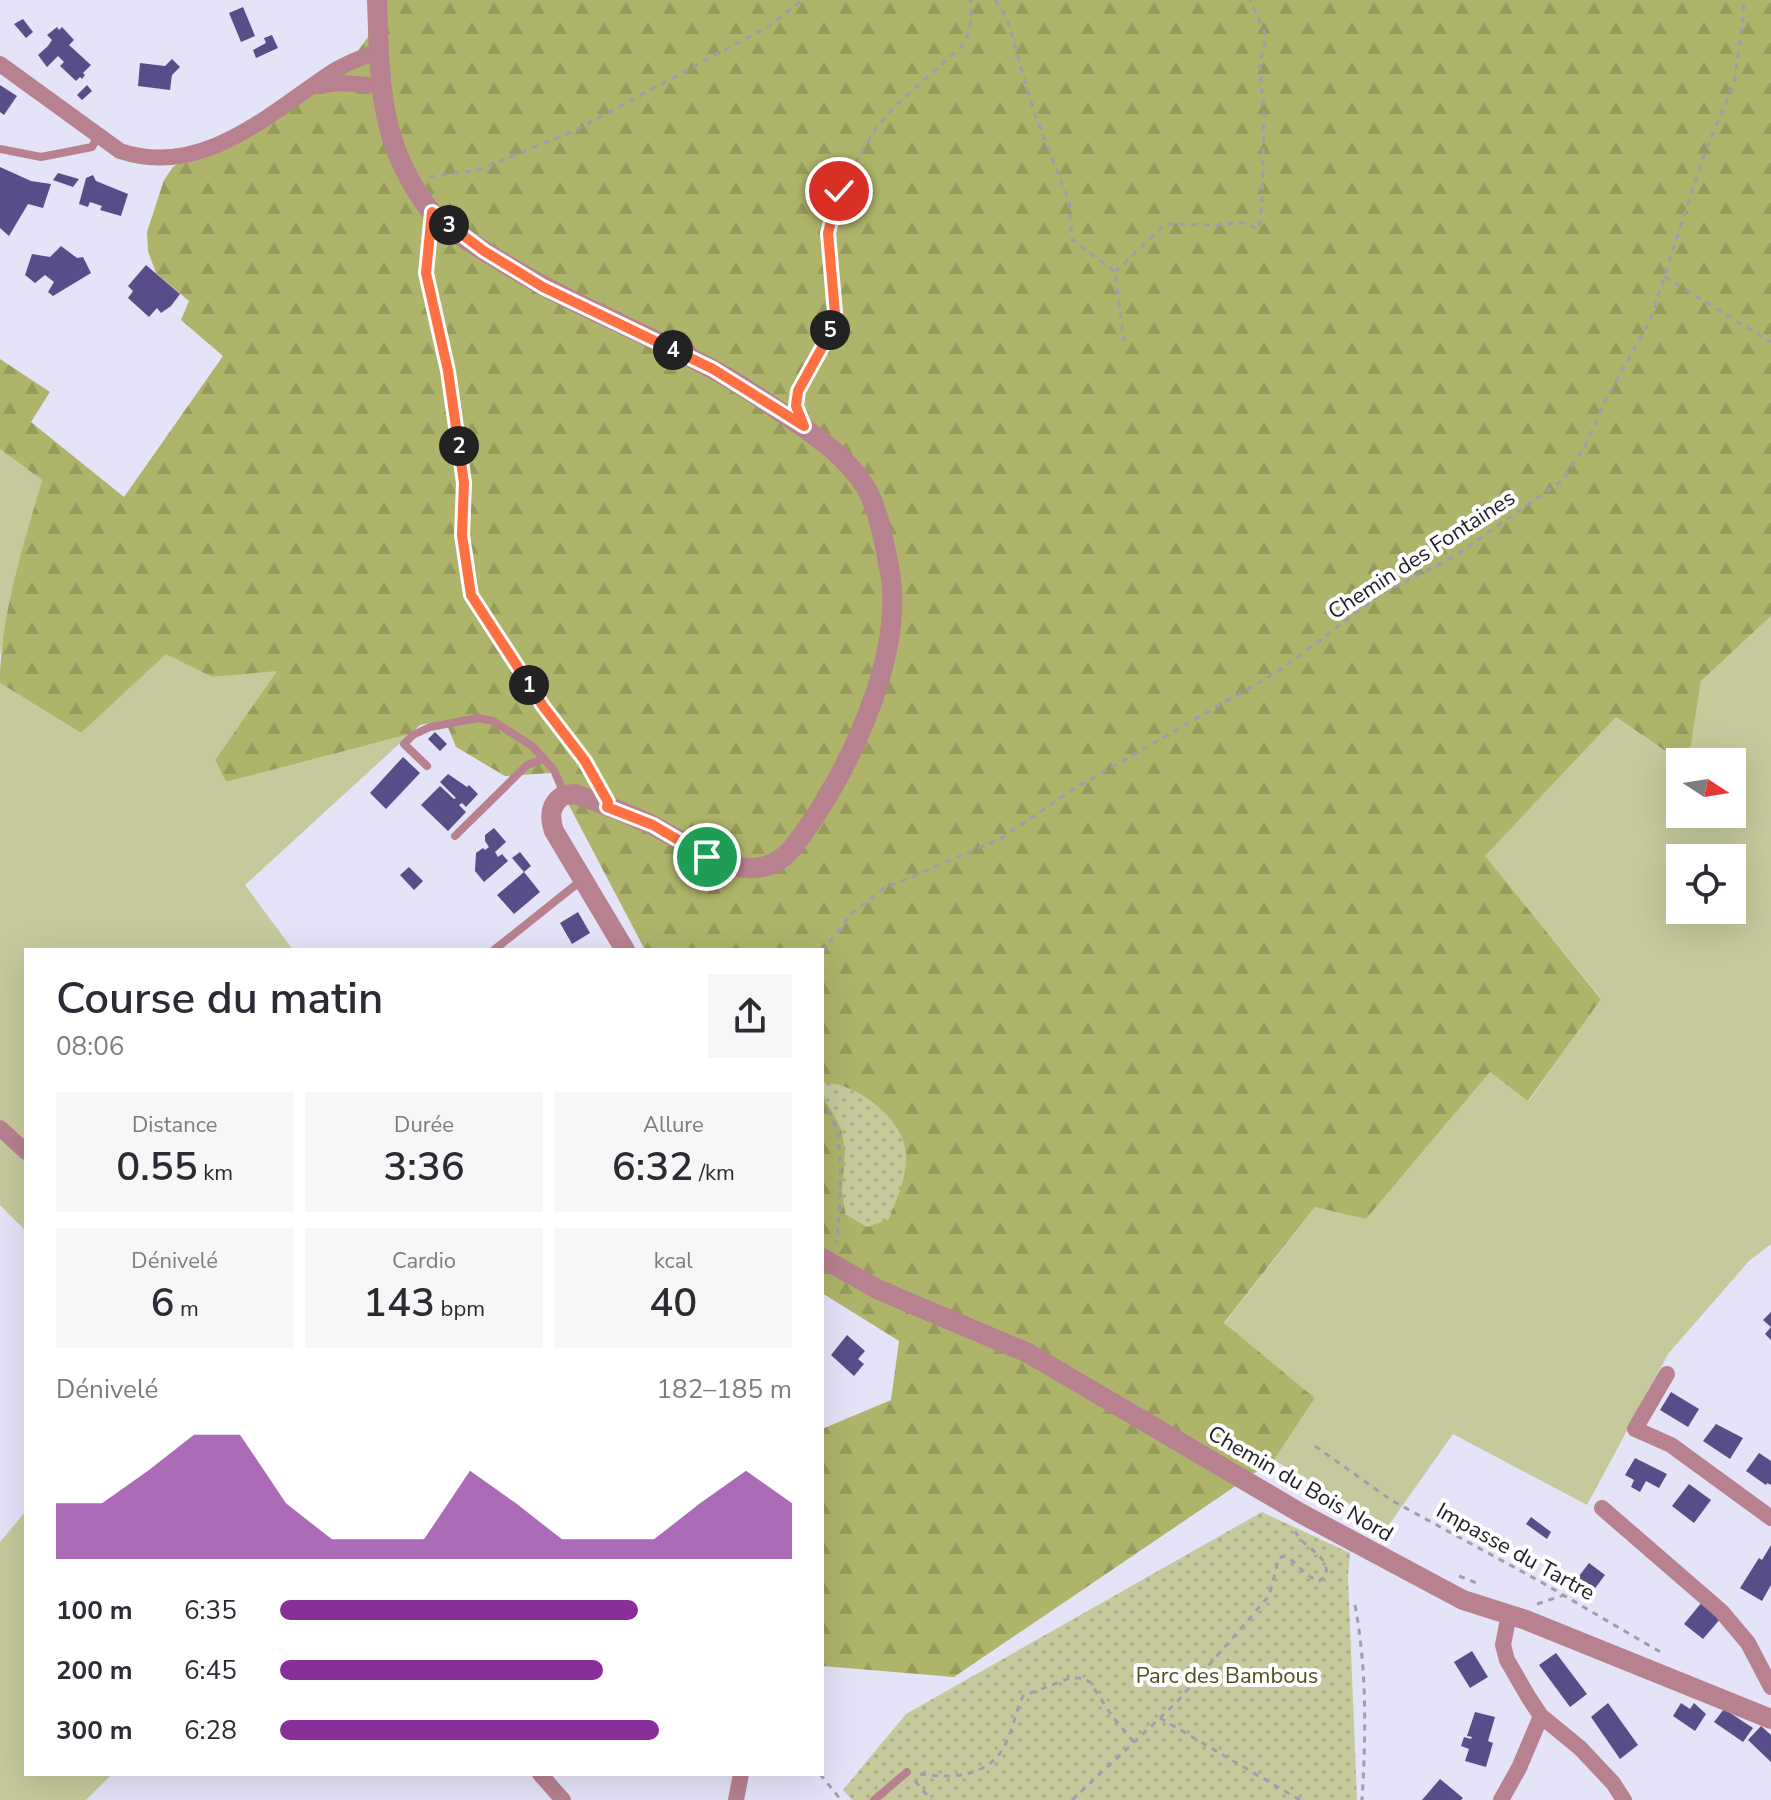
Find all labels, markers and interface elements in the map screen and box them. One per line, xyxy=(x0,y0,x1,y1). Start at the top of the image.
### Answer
pin xyxy=(805,157,873,225)
icon: check xyxy=(817,169,861,213)
pin: 3 xyxy=(429,205,469,245)
text: 3 xyxy=(442,210,456,240)
pin: 5 xyxy=(810,310,850,350)
text: 5 xyxy=(823,315,837,345)
pin: 4 xyxy=(653,330,693,370)
text: 4 xyxy=(666,335,680,365)
pin: 2 xyxy=(439,426,479,466)
text: 2 xyxy=(452,431,466,461)
street label: Chemin des Fontaines xyxy=(1322,483,1521,627)
pin: 1 xyxy=(509,665,549,705)
text: 1 xyxy=(522,670,536,700)
north arrow xyxy=(1666,748,1746,828)
map controls xyxy=(1666,748,1746,924)
pin xyxy=(673,823,741,891)
icon: arrive xyxy=(685,835,729,879)
button: locate xyxy=(1666,844,1746,924)
text: Course du matin xyxy=(56,969,383,1029)
button: share xyxy=(708,974,792,1058)
text: 08:06 xyxy=(56,1029,124,1064)
text: Distance xyxy=(132,1110,217,1140)
text: Durée xyxy=(394,1110,454,1140)
text: Allure xyxy=(643,1110,704,1140)
text: 0.55 xyxy=(116,1140,198,1194)
text: 3:36 xyxy=(383,1140,465,1194)
text: 6:32 xyxy=(612,1140,693,1194)
text: km xyxy=(198,1158,233,1188)
text: /km xyxy=(693,1158,735,1188)
text: Dénivelé xyxy=(131,1246,218,1276)
text: Cardio xyxy=(392,1246,456,1276)
text: kcal xyxy=(654,1246,693,1276)
text: 6 xyxy=(150,1276,174,1330)
text: 143 xyxy=(363,1276,435,1330)
text: 40 xyxy=(649,1276,697,1330)
text: m xyxy=(174,1294,199,1324)
text: bpm xyxy=(435,1294,485,1324)
text: Dénivelé xyxy=(56,1372,158,1407)
text: 182–185 m xyxy=(656,1372,792,1407)
street label: Chemin du Bois Nord xyxy=(1202,1419,1399,1549)
street label: Impasse du Tartre xyxy=(1431,1496,1600,1608)
text: 100 m xyxy=(56,1593,133,1628)
text: 6:35 xyxy=(184,1593,237,1628)
text: 200 m xyxy=(56,1653,133,1688)
text: 6:45 xyxy=(184,1653,237,1688)
park label: Parc des Bambous xyxy=(1136,1661,1318,1691)
text: 300 m xyxy=(56,1713,133,1748)
text: 6:28 xyxy=(184,1713,237,1748)

